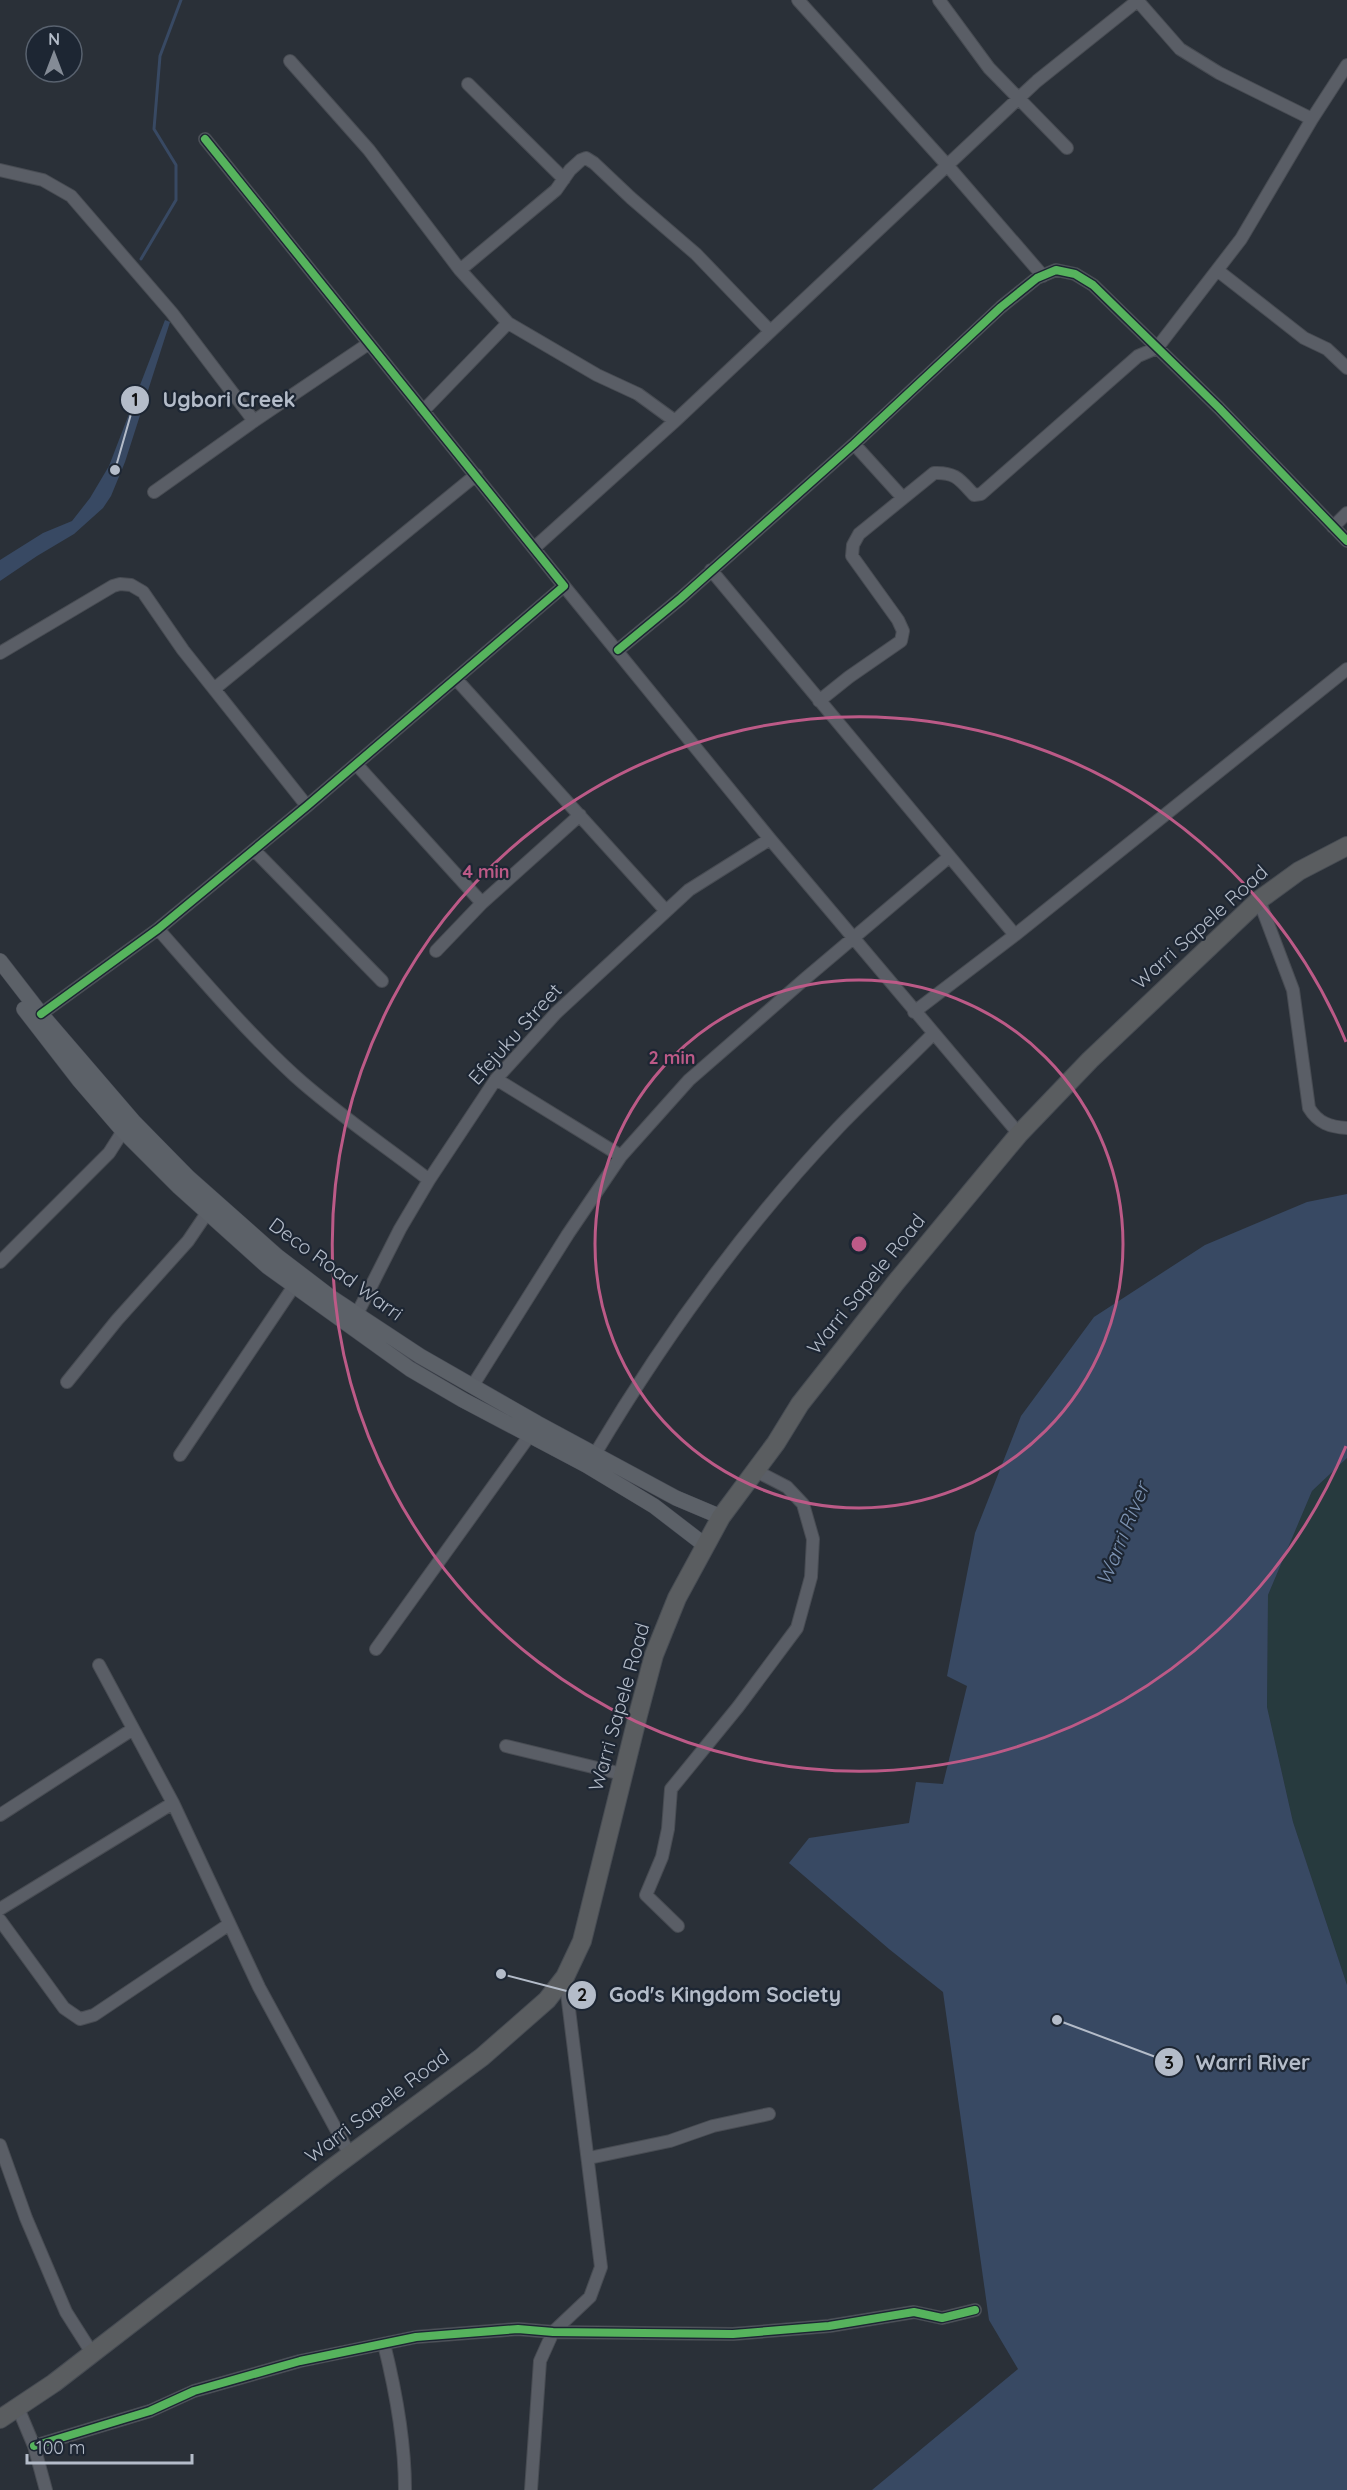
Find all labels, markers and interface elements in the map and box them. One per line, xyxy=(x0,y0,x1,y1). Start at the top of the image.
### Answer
north arrow xyxy=(24,24,84,84)
text: N xyxy=(48,29,60,49)
callout: Ugbori Creek xyxy=(120,380,307,419)
text: Ugbori Creek xyxy=(163,386,296,412)
text: 1 xyxy=(131,388,139,411)
street label: Warri Sapele Road xyxy=(1127,859,1273,994)
text: 4 min xyxy=(462,860,510,883)
street label: Efejuku Street xyxy=(463,978,567,1090)
text: 2 min xyxy=(649,1046,695,1069)
street label: Warri Sapele Road xyxy=(801,1208,930,1359)
street label: Deco Road Warri xyxy=(264,1212,408,1326)
centre of rings xyxy=(849,1234,869,1254)
water label: Warri River xyxy=(1090,1476,1156,1589)
street label: Warri Sapele Road xyxy=(583,1620,655,1794)
callout: God's Kingdom Society xyxy=(567,1975,853,2014)
text: God's Kingdom Society xyxy=(609,1981,841,2007)
text: 2 xyxy=(577,1983,587,2006)
street label: Warri Sapele Road xyxy=(300,2043,454,2168)
callout: Warri River xyxy=(1154,2043,1322,2082)
text: Warri River xyxy=(1196,2049,1310,2075)
text: 3 xyxy=(1164,2051,1174,2074)
scale bar xyxy=(27,2427,192,2465)
text: 100 m xyxy=(36,2436,85,2459)

